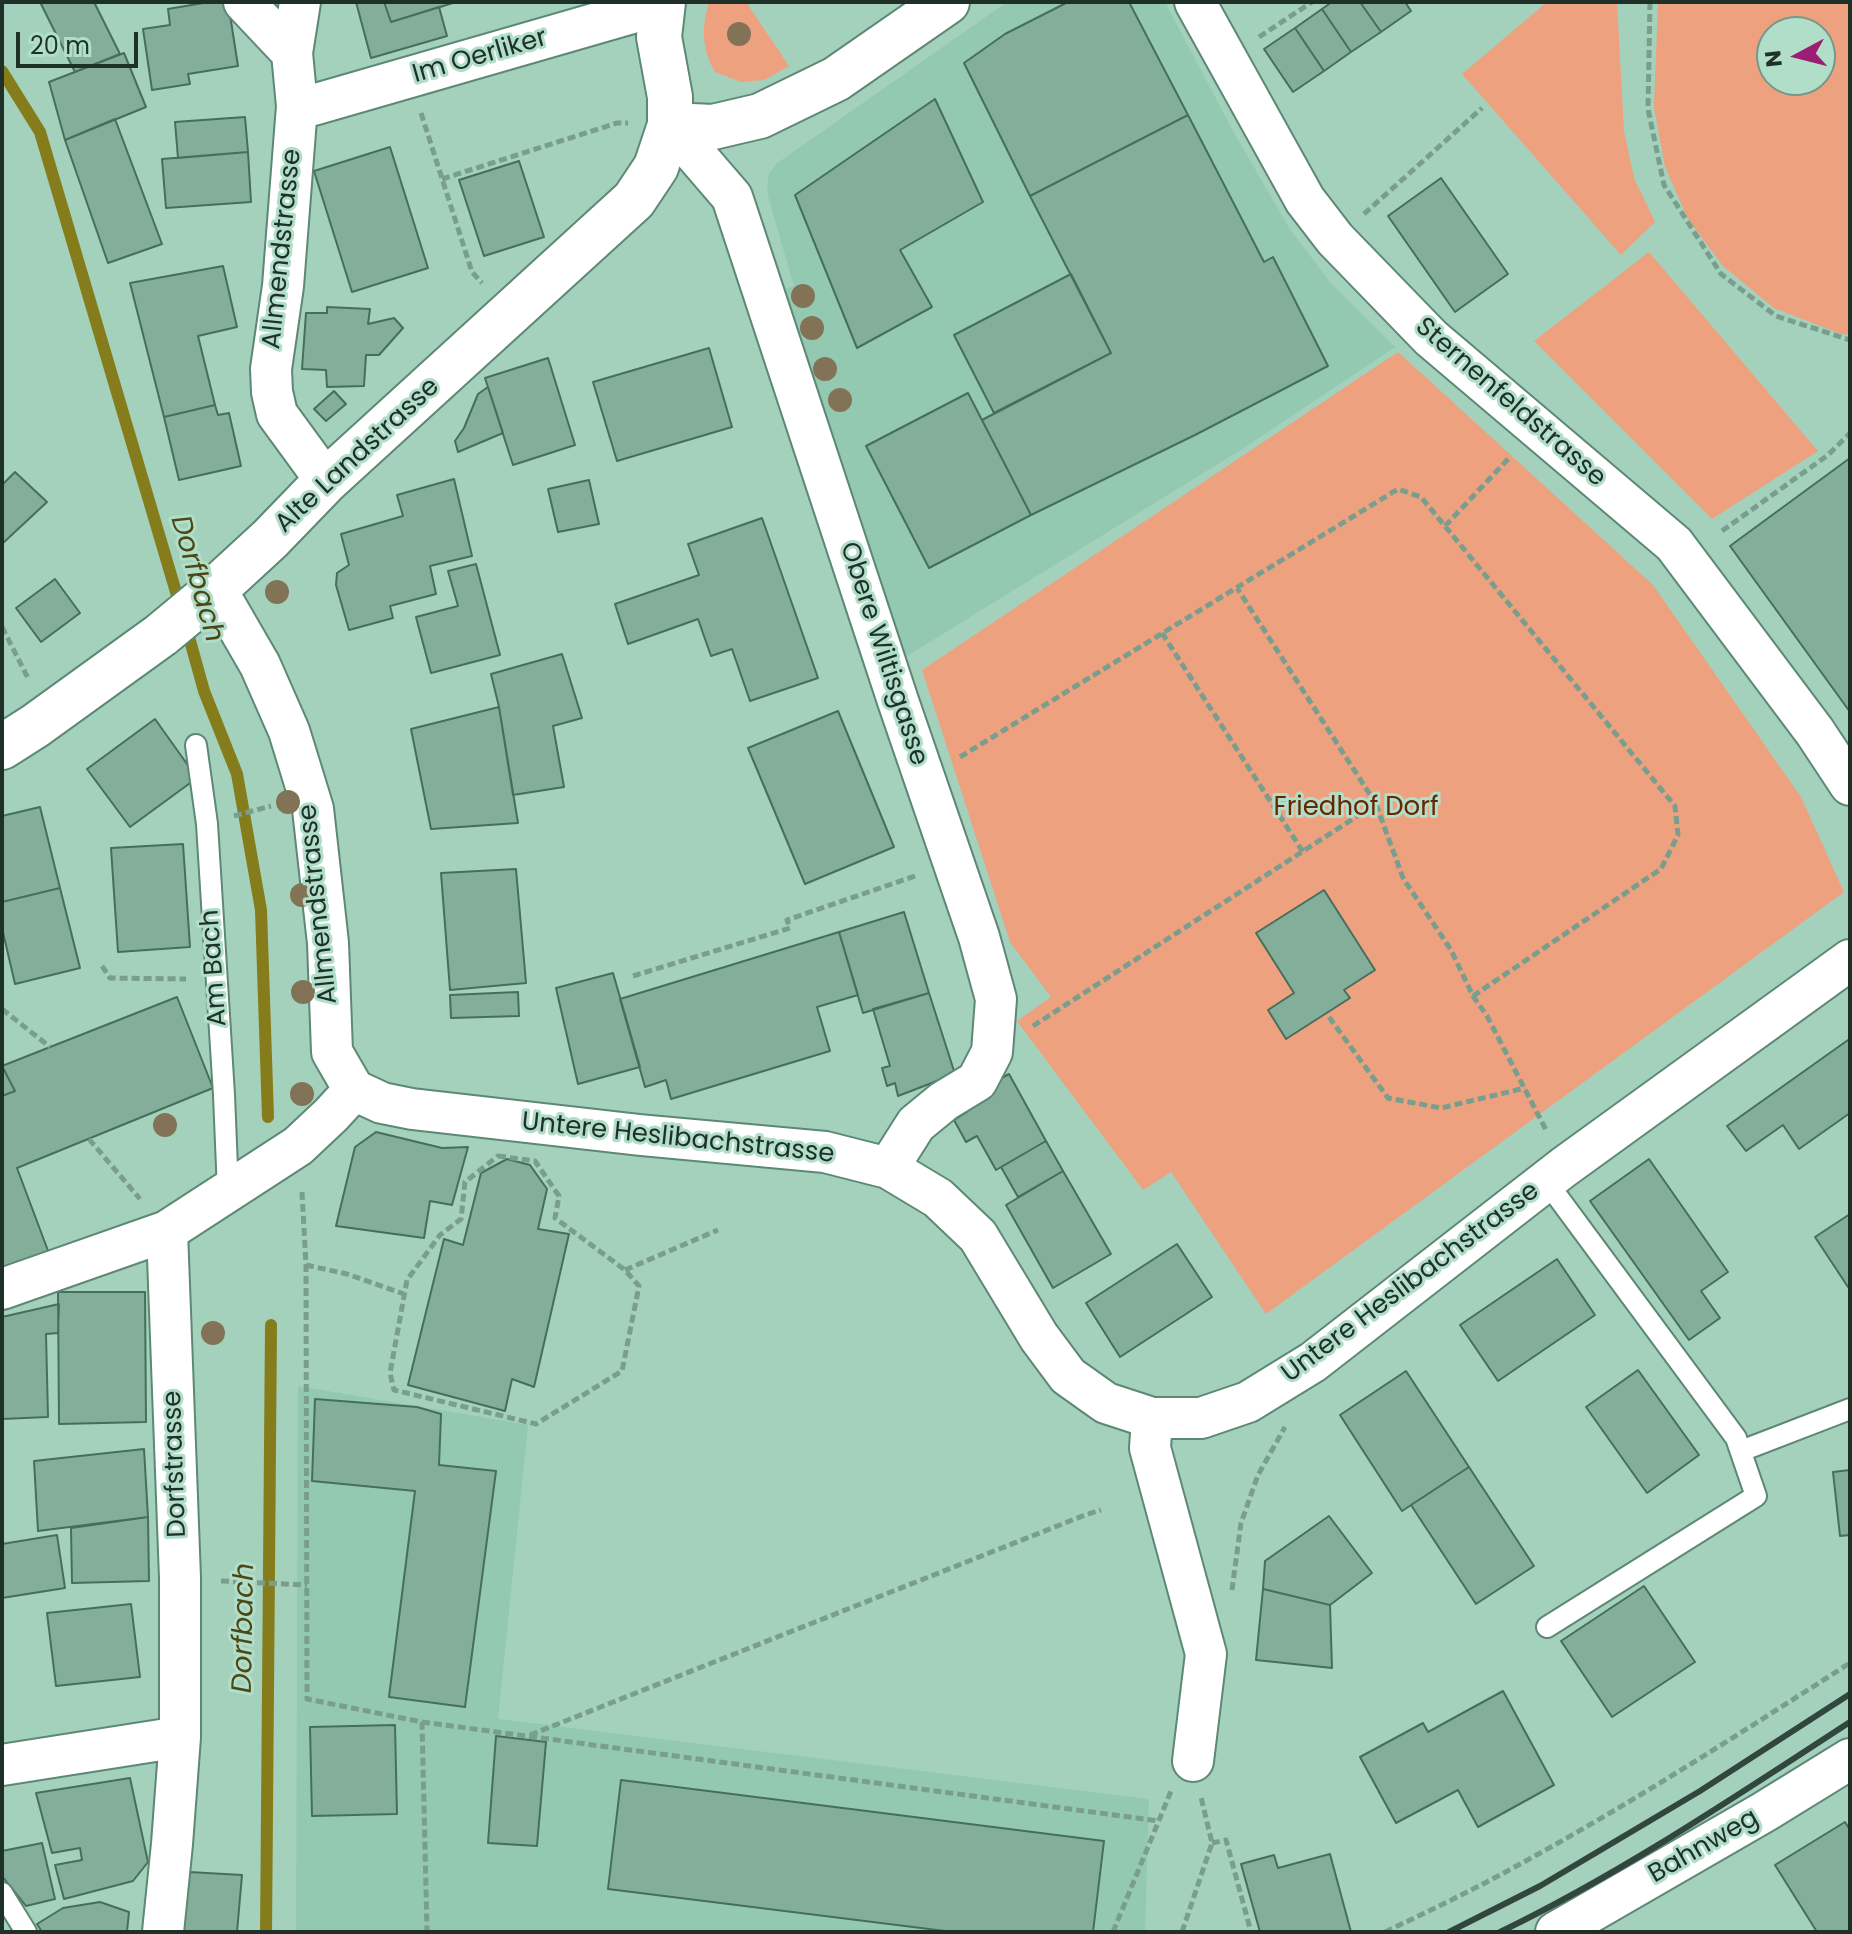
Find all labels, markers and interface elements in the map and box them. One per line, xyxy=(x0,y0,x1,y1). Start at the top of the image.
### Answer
scale bar xyxy=(20,16,142,66)
north arrow xyxy=(1756,16,1836,96)
street label: Im Oerliker xyxy=(409,23,551,91)
text: 20 m xyxy=(30,29,90,62)
text: N xyxy=(1757,49,1790,69)
street label: Allmendstrasse xyxy=(257,147,309,351)
street label: Sternenfeldstrasse xyxy=(1408,312,1612,494)
street label: Alte Landstrasse xyxy=(269,372,447,540)
water label: Dorfbach xyxy=(162,512,230,646)
street label: Obere Wiltisgasse xyxy=(832,538,934,770)
park label: Friedhof Dorf xyxy=(1274,792,1438,824)
street label: Allmendstrasse xyxy=(293,802,345,1006)
street label: Am Bach xyxy=(195,908,235,1028)
street label: Untere Heslibachstrasse xyxy=(520,1107,836,1171)
street label: Untere Heslibachstrasse xyxy=(1276,1176,1546,1390)
street label: Dorfstrasse xyxy=(158,1390,194,1538)
water label: Dorfbach xyxy=(227,1563,263,1693)
street label: Bahnweg xyxy=(1643,1803,1765,1891)

